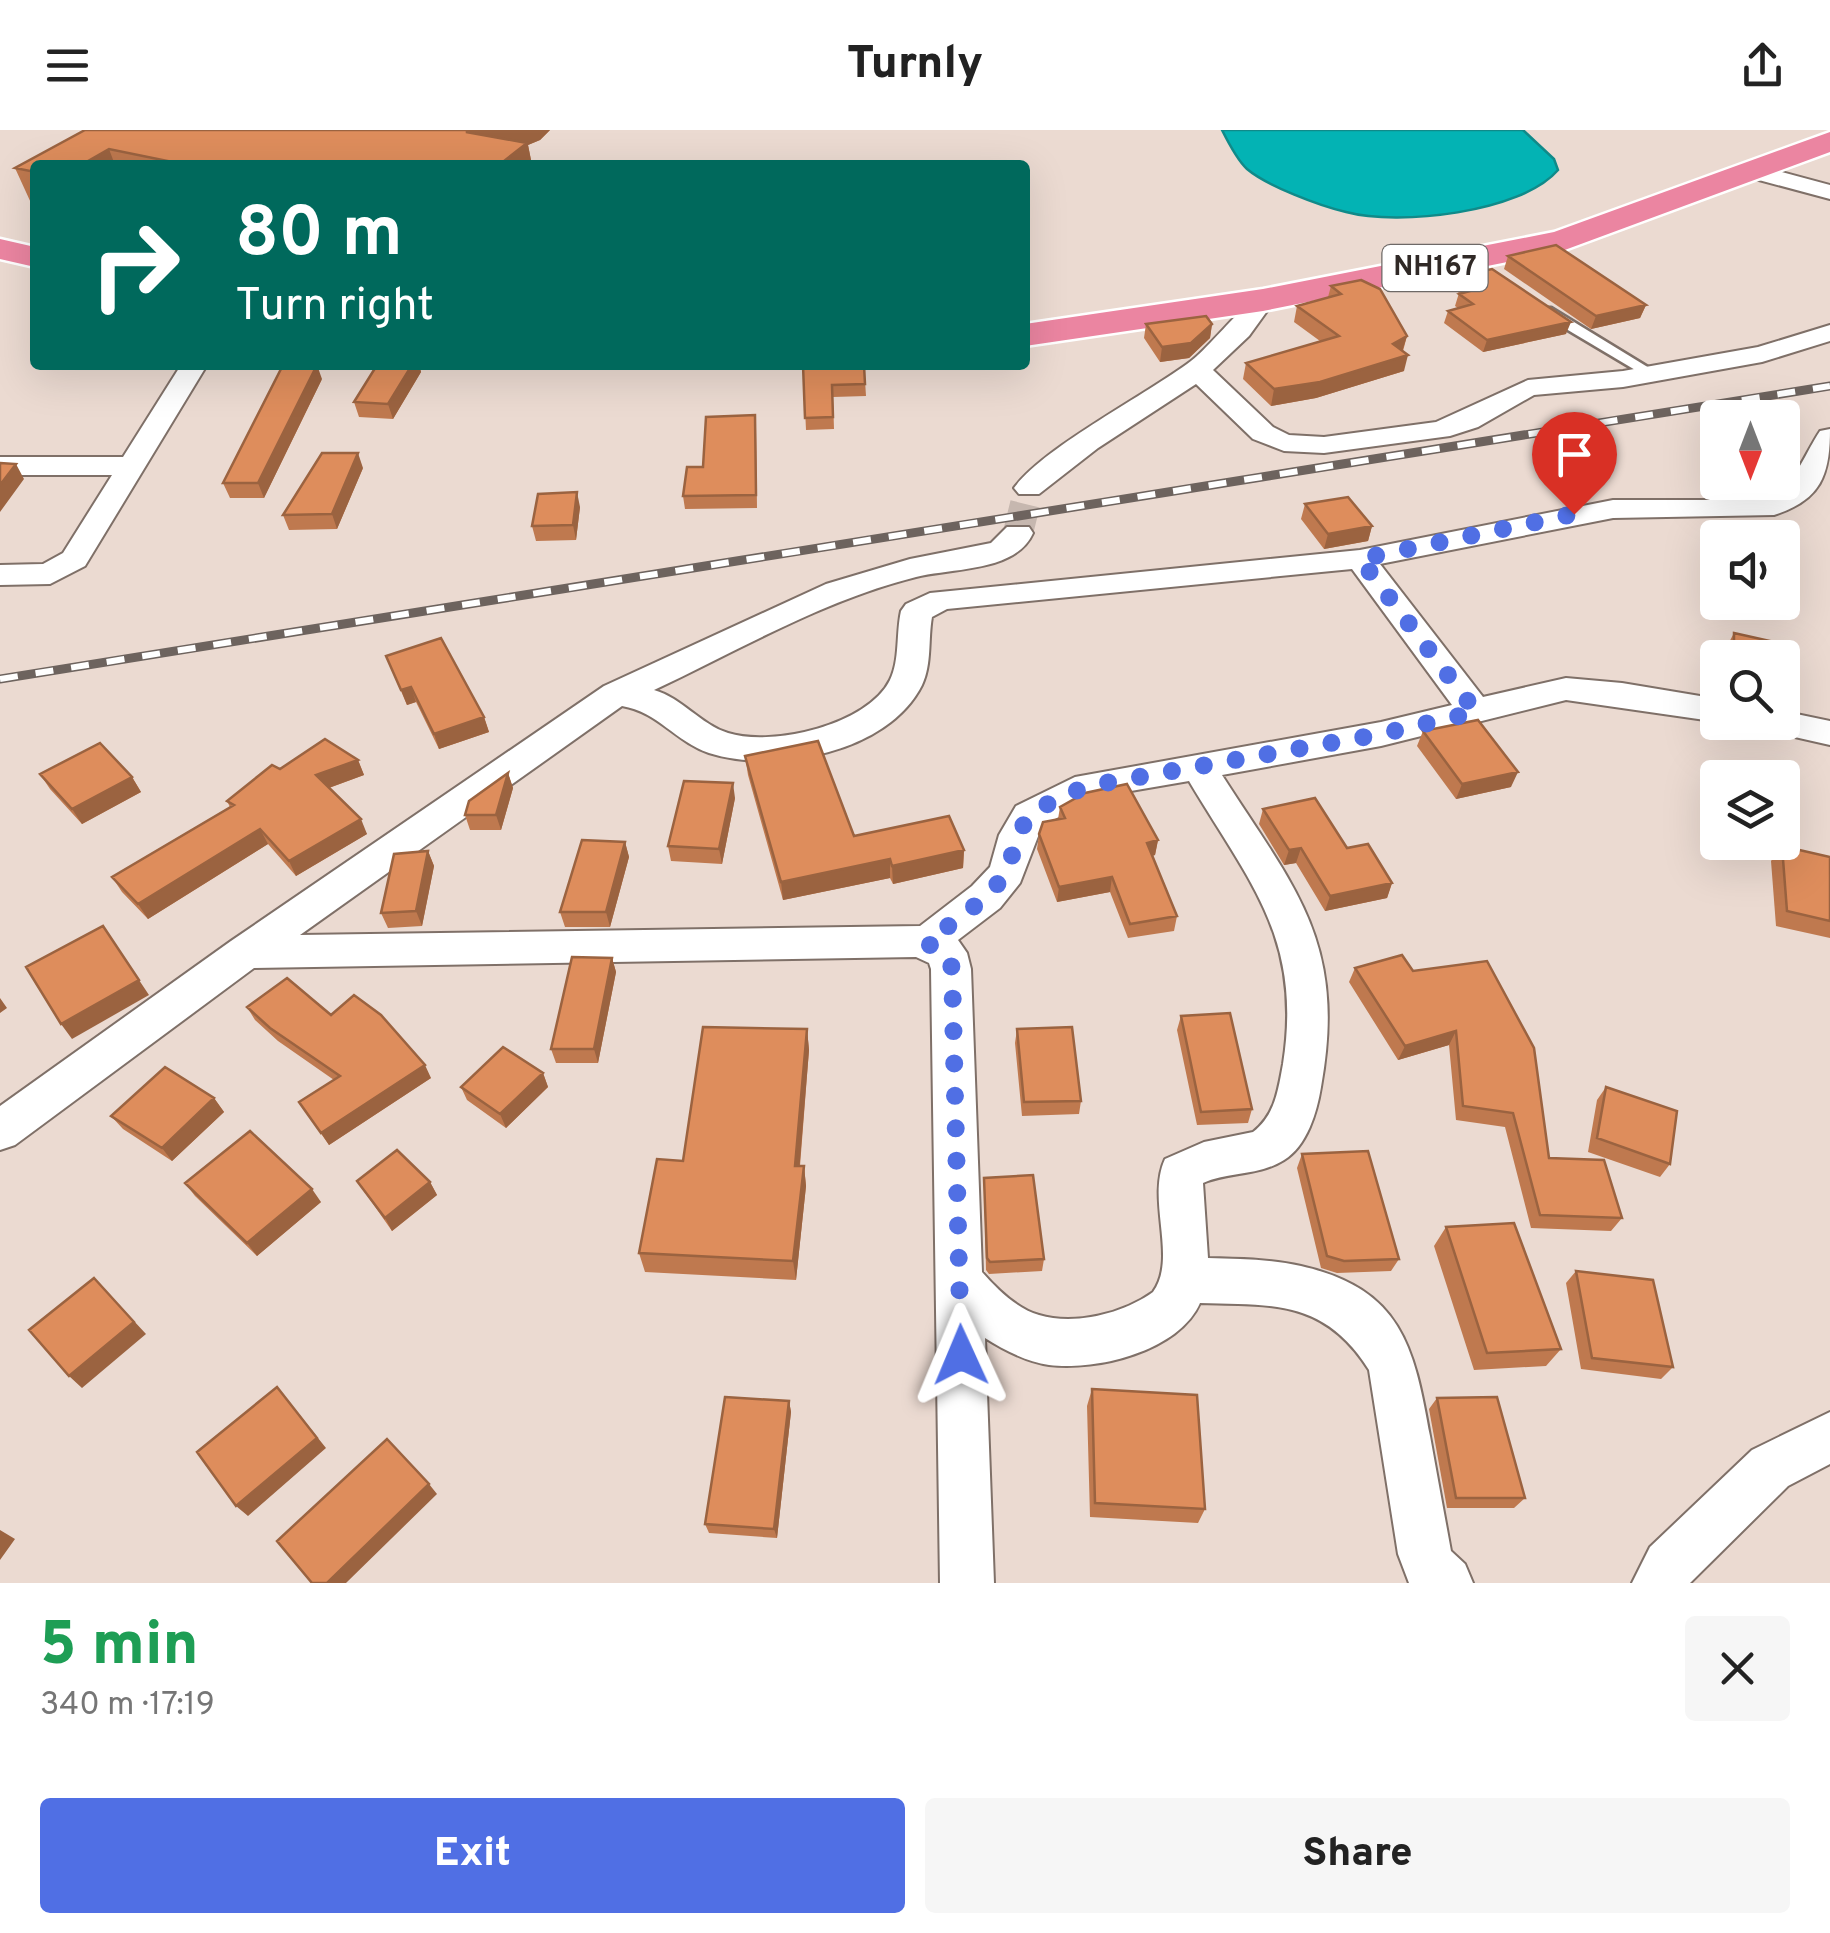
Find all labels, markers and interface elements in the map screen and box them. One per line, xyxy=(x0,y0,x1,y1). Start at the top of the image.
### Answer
text: Turnly xyxy=(847,37,983,94)
icon: menu xyxy=(40,38,95,93)
icon: share xyxy=(1735,38,1790,93)
text: 80 m xyxy=(235,192,403,281)
icon: right xyxy=(70,200,200,330)
road number: NH167 xyxy=(1382,245,1488,291)
text: Turn right xyxy=(235,279,434,336)
north arrow xyxy=(1700,400,1800,500)
map controls xyxy=(1700,400,1800,860)
pin xyxy=(1532,412,1617,515)
icon: arrive xyxy=(1547,427,1602,482)
button: sound xyxy=(1700,520,1800,620)
button: search xyxy=(1700,640,1800,740)
button: layers xyxy=(1700,760,1800,860)
position arrow xyxy=(909,1303,1013,1407)
text: 5 min xyxy=(40,1610,199,1686)
button: close xyxy=(1685,1616,1790,1721)
text: 340 m · 17:19 xyxy=(40,1686,215,1726)
button: Exit xyxy=(40,1798,905,1913)
button: Share xyxy=(925,1798,1790,1913)

